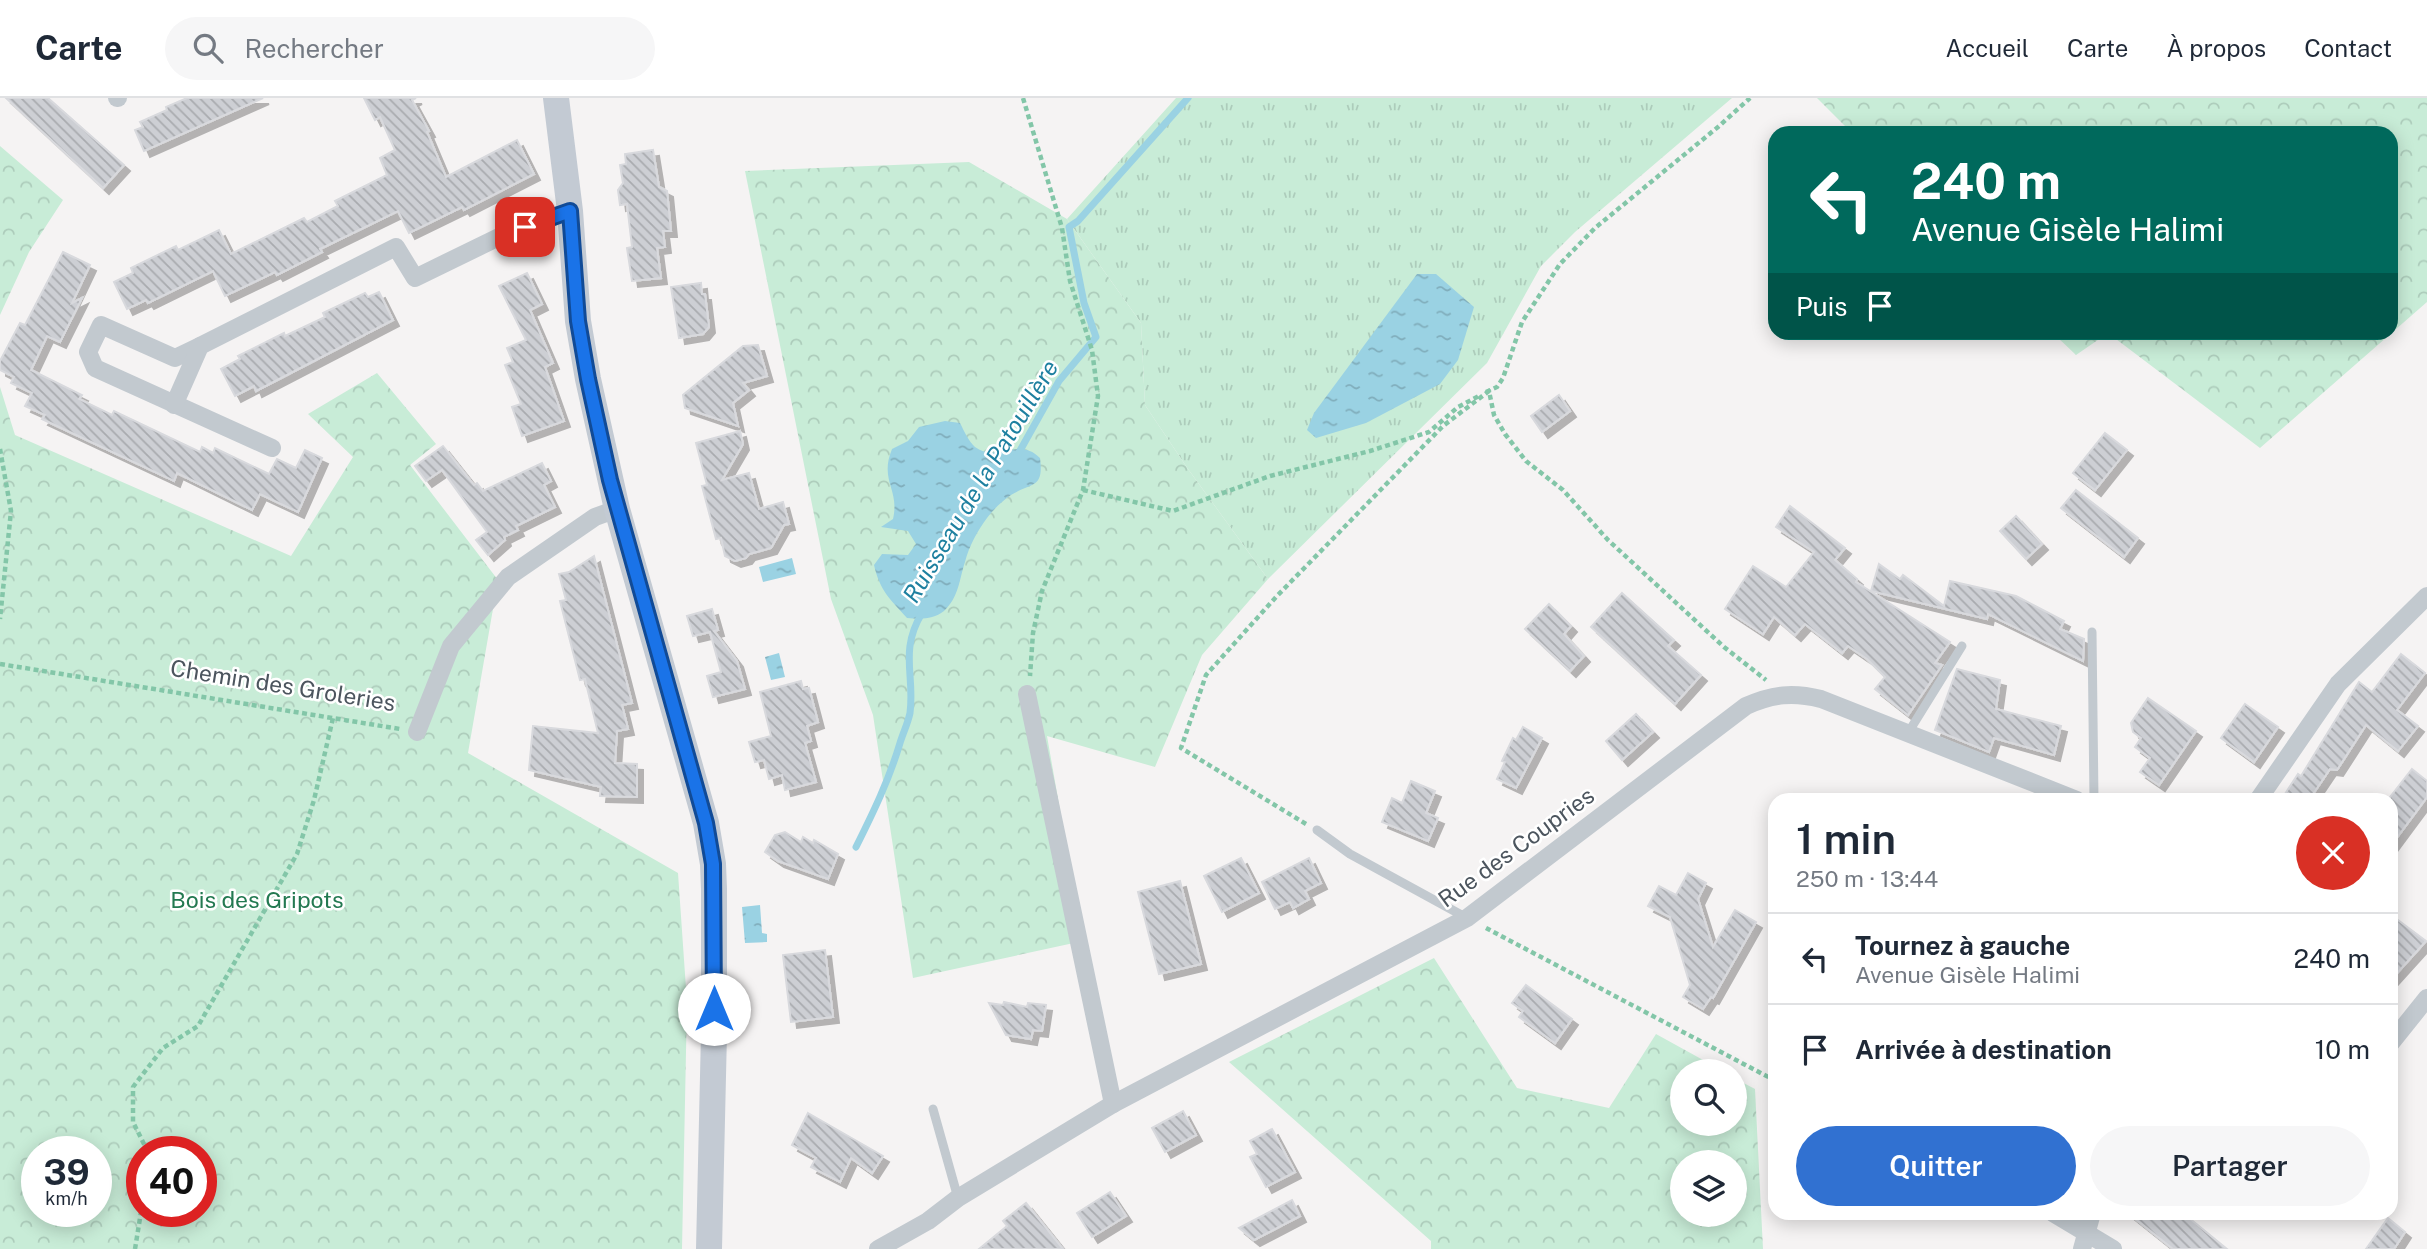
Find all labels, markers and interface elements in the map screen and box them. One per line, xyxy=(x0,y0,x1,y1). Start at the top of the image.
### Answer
search box xyxy=(165,17,655,80)
text: Carte xyxy=(35,29,123,67)
icon: search xyxy=(189,29,227,67)
text: Rechercher xyxy=(245,33,384,64)
text: Accueil xyxy=(1946,34,2029,62)
text: Carte xyxy=(2067,34,2128,62)
text: À propos xyxy=(2166,34,2266,62)
text: Contact xyxy=(2304,34,2392,62)
text: 240 m xyxy=(1911,152,2061,210)
icon: left xyxy=(1796,154,1887,245)
pin xyxy=(495,197,555,257)
icon: arrive xyxy=(506,208,544,246)
text: Avenue Gisèle Halimi xyxy=(1911,211,2224,248)
icon: arrive xyxy=(1861,287,1899,325)
text: Puis xyxy=(1796,291,1847,322)
water label: Ruisseau de la Patouillère xyxy=(896,355,1064,607)
street label: Chemin des Groleries xyxy=(168,654,398,716)
street label: Rue des Coupries xyxy=(1433,781,1599,913)
text: 1 min xyxy=(1796,814,1896,863)
button: close xyxy=(2296,816,2370,890)
text: 250 m · 13:44 xyxy=(1796,865,1938,892)
park label: Bois des Gripots xyxy=(170,886,344,913)
text: Tournez à gauche xyxy=(1855,930,2070,961)
icon: left xyxy=(1796,940,1834,978)
text: 240 m xyxy=(2293,943,2370,974)
text: Avenue Gisèle Halimi xyxy=(1855,961,2080,988)
position arrow xyxy=(677,972,751,1046)
icon: arrive xyxy=(1796,1031,1834,1069)
text: Arrivée à destination xyxy=(1855,1034,2112,1065)
text: 10 m xyxy=(2315,1034,2370,1065)
map controls xyxy=(1670,1059,1747,1227)
button: search xyxy=(1670,1059,1747,1136)
button: Quitter xyxy=(1796,1126,2076,1206)
button: Partager xyxy=(2090,1126,2370,1206)
speed limit sign: 40 xyxy=(126,1136,217,1227)
button: layers xyxy=(1670,1150,1747,1227)
text: 39 xyxy=(43,1152,90,1193)
text: km/h xyxy=(45,1188,88,1209)

